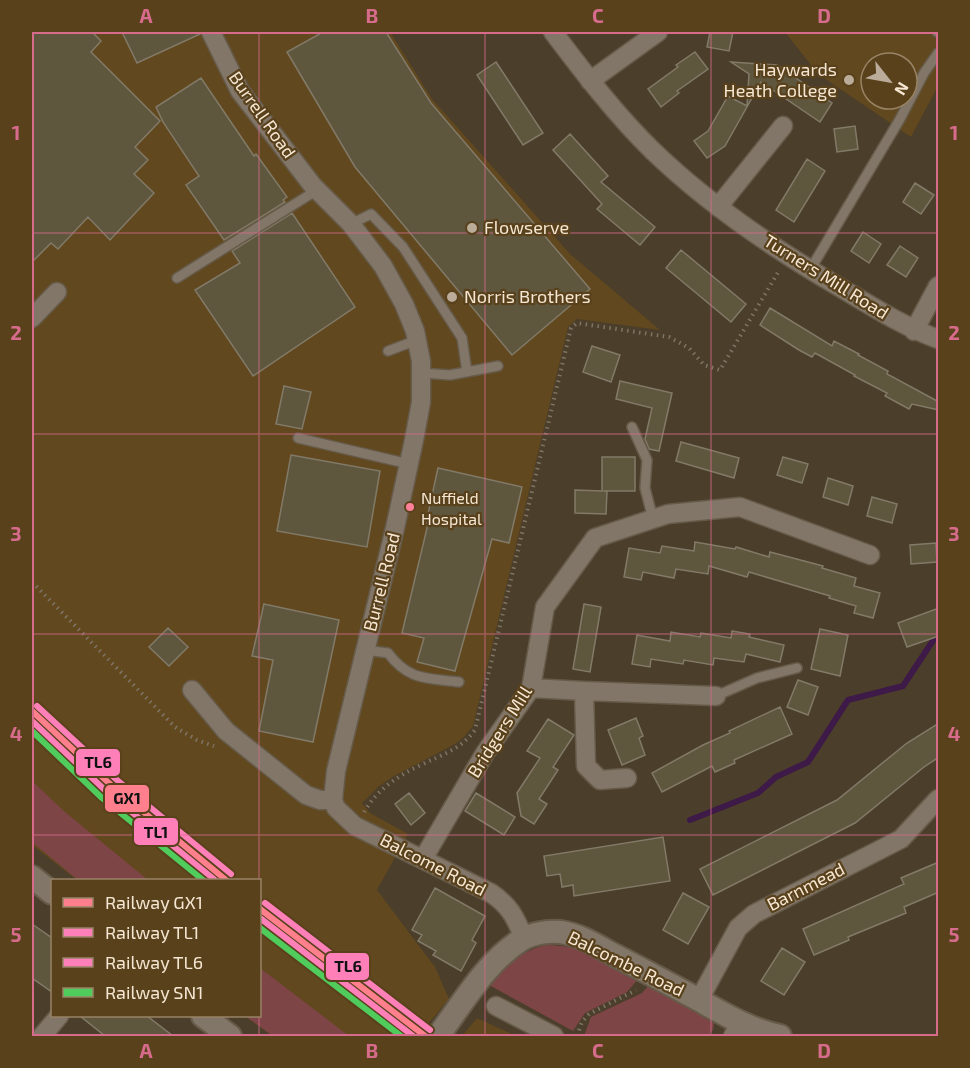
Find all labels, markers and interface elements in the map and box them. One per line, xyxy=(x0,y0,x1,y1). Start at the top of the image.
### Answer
text: A xyxy=(139,3,153,27)
text: B xyxy=(366,3,378,27)
text: C xyxy=(592,3,604,27)
text: D xyxy=(817,3,831,27)
north arrow xyxy=(859,51,919,111)
place label: Haywards Heath College xyxy=(724,58,837,101)
street label: Burrell Road xyxy=(225,67,301,162)
marker: Haywards Heath College xyxy=(842,73,856,87)
text: N xyxy=(891,79,913,99)
text: 1 xyxy=(12,120,20,144)
text: 1 xyxy=(950,120,958,144)
place label: Flowserve xyxy=(484,216,569,238)
marker: Flowserve xyxy=(465,221,479,235)
street label: Turners Mill Road xyxy=(760,229,893,323)
place label: Norris Brothers xyxy=(464,285,591,307)
marker: Norris Brothers xyxy=(445,290,459,304)
text: 2 xyxy=(10,320,22,344)
text: 2 xyxy=(948,320,960,344)
place label: Nuffield Hospital xyxy=(421,488,482,528)
marker: Nuffield Hospital xyxy=(404,501,416,513)
text: 3 xyxy=(10,521,22,545)
text: 3 xyxy=(948,521,960,545)
street label: Burrell Road xyxy=(358,530,404,633)
street label: Bridgers Mill xyxy=(462,681,536,781)
text: 4 xyxy=(10,721,23,745)
text: 4 xyxy=(948,721,961,745)
line badge: TL6 xyxy=(75,748,121,777)
text: TL6 xyxy=(84,752,112,771)
line badge: GX1 xyxy=(104,784,150,813)
text: GX1 xyxy=(113,788,141,807)
line badge: TL1 xyxy=(133,817,179,846)
text: TL1 xyxy=(144,822,168,841)
street label: Balcome Road xyxy=(377,828,490,900)
street label: Barnmead xyxy=(763,857,848,915)
legend xyxy=(51,879,261,1017)
text: Railway GX1 xyxy=(105,891,203,913)
text: Railway TL1 xyxy=(105,921,199,943)
text: 5 xyxy=(10,922,22,946)
text: 5 xyxy=(948,922,960,946)
street label: Balcombe Road xyxy=(565,926,688,1001)
text: Railway TL6 xyxy=(105,951,203,973)
line badge: TL6 xyxy=(325,952,370,981)
text: TL6 xyxy=(334,956,362,975)
text: Railway SN1 xyxy=(105,981,203,1003)
text: A xyxy=(139,1038,153,1062)
text: B xyxy=(366,1038,378,1062)
text: C xyxy=(592,1038,604,1062)
text: D xyxy=(817,1038,831,1062)

